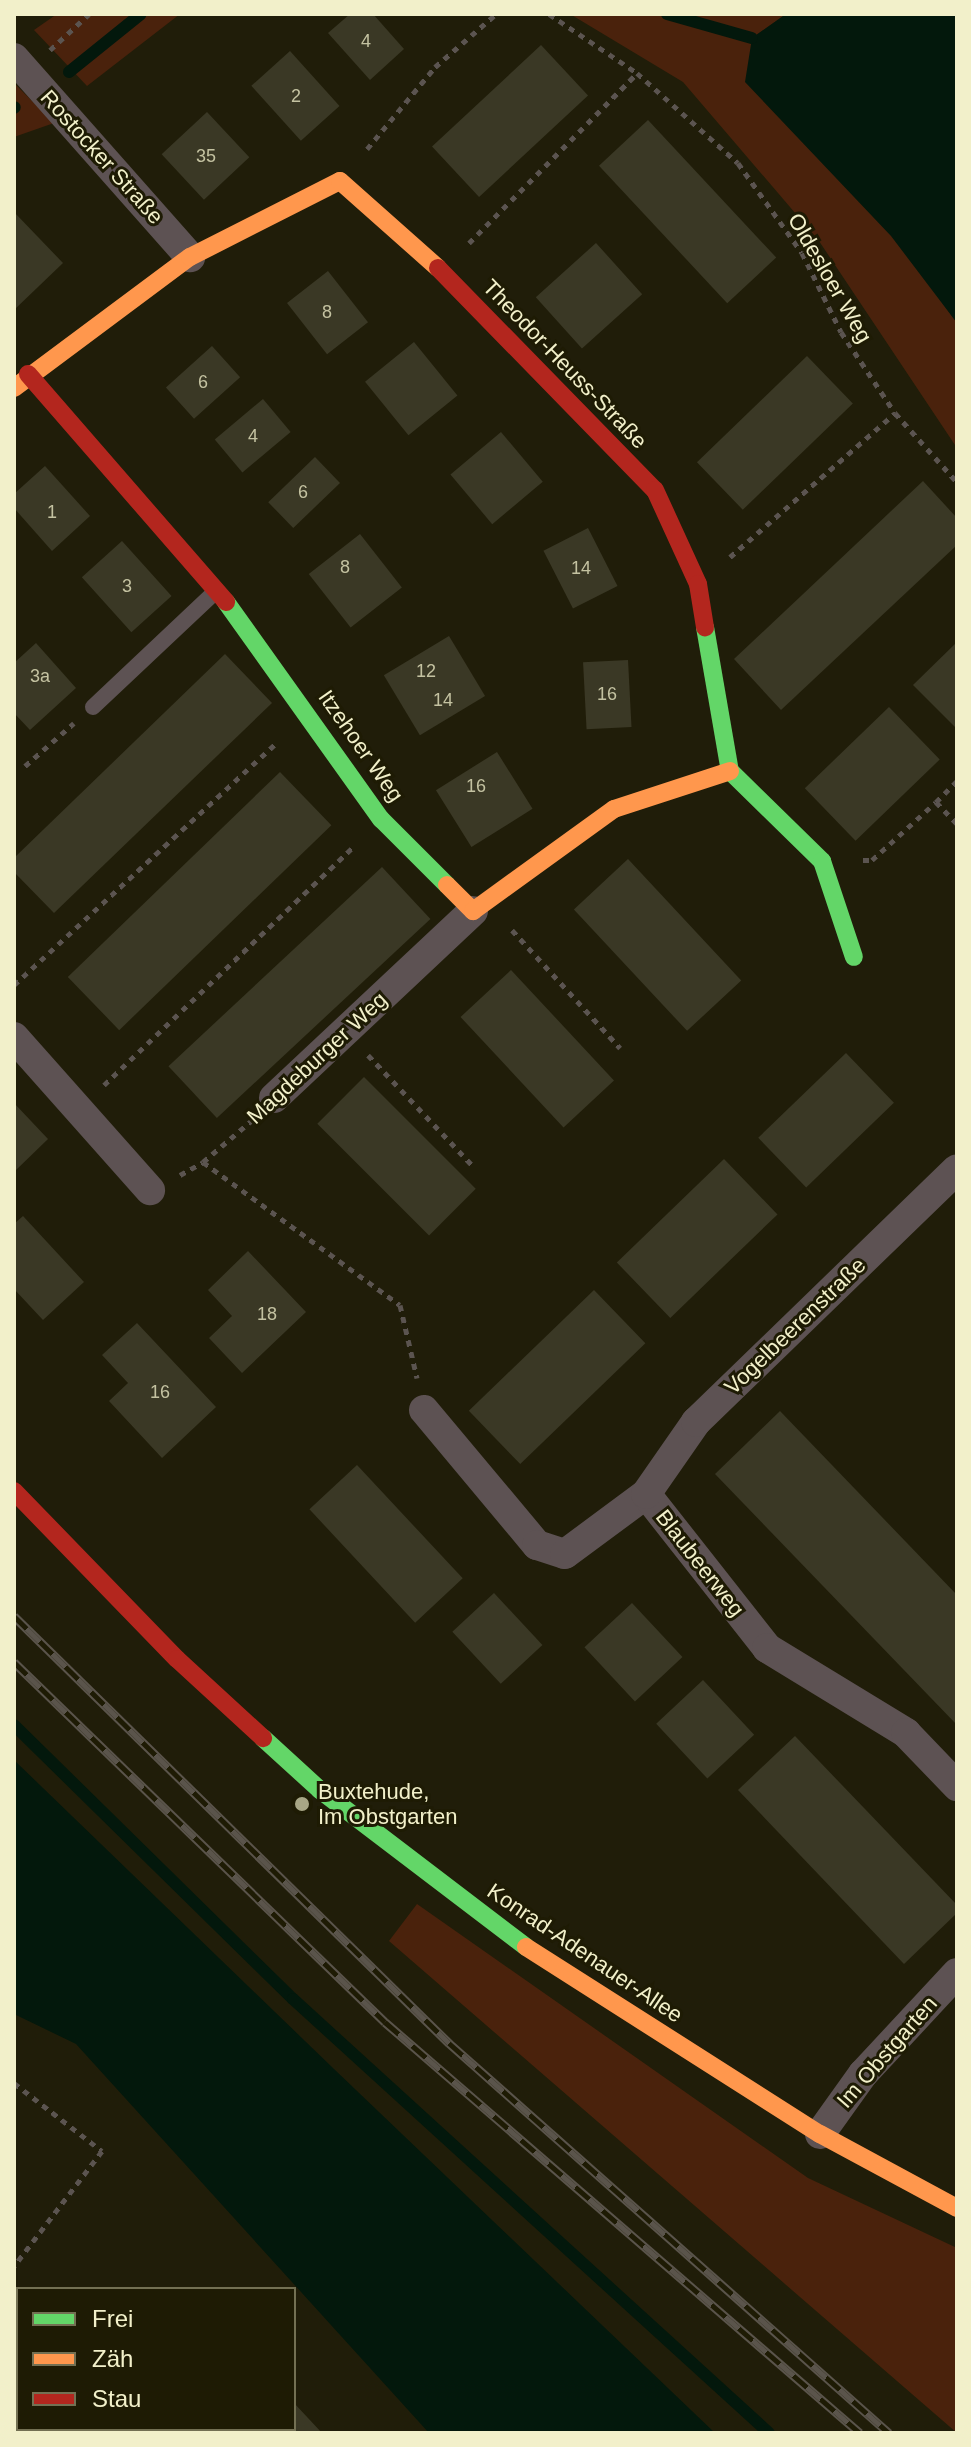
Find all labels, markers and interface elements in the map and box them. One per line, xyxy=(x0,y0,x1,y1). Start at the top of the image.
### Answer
house number: 4 xyxy=(361,30,371,52)
street label: Rostocker Straße xyxy=(35,85,169,229)
house number: 2 xyxy=(291,85,301,107)
house number: 35 xyxy=(196,145,216,167)
street label: Oldesloer Weg xyxy=(782,209,878,347)
street label: Theodor-Heuss-Straße xyxy=(477,274,653,454)
house number: 8 xyxy=(322,301,332,323)
house number: 6 xyxy=(198,371,208,393)
house number: 4 xyxy=(248,425,258,447)
house number: 6 xyxy=(298,481,308,503)
house number: 1 xyxy=(47,501,57,523)
house number: 8 xyxy=(340,556,350,578)
house number: 14 xyxy=(571,557,591,579)
house number: 3 xyxy=(122,575,132,597)
house number: 12 xyxy=(416,660,436,682)
house number: 3a xyxy=(30,665,50,687)
house number: 16 xyxy=(597,683,617,705)
street label: Itzehoer Weg xyxy=(313,685,409,807)
house number: 14 xyxy=(433,689,453,711)
house number: 16 xyxy=(466,775,486,797)
street label: Magdeburger Weg xyxy=(242,986,392,1130)
street label: Vogelbeerenstraße xyxy=(719,1252,871,1400)
house number: 18 xyxy=(257,1303,277,1325)
house number: 16 xyxy=(150,1381,170,1403)
street label: Blaubeerweg xyxy=(650,1504,750,1622)
place label: Buxtehude, Im Obstgarten xyxy=(318,1778,457,1830)
marker: Buxtehude, Im Obstgarten xyxy=(293,1795,311,1813)
street label: Konrad-Adenauer-Allee xyxy=(482,1878,688,2028)
street label: Im Obstgarten xyxy=(831,1991,943,2113)
legend xyxy=(16,2287,296,2431)
text: Frei xyxy=(92,2305,133,2332)
text: Zäh xyxy=(92,2345,133,2372)
text: Stau xyxy=(92,2385,141,2412)

